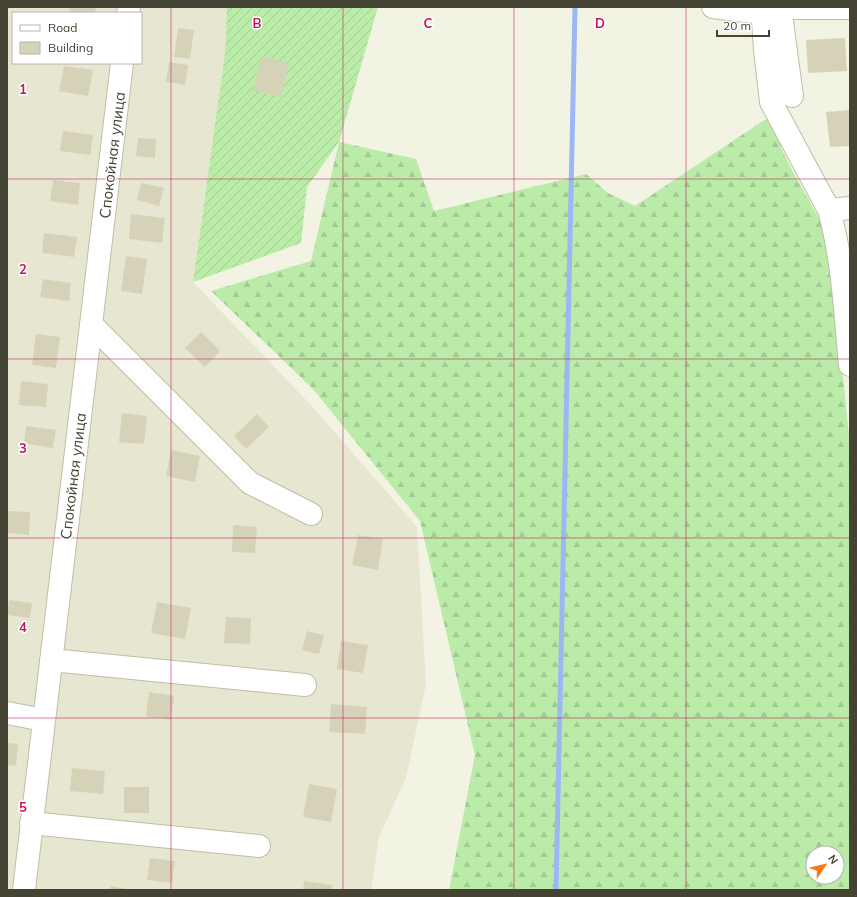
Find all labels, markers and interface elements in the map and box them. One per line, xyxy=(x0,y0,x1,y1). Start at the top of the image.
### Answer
legend xyxy=(12,12,142,64)
scale bar xyxy=(717,12,769,38)
text: B xyxy=(253,15,262,31)
text: C xyxy=(424,15,433,31)
text: D xyxy=(595,15,605,31)
text: 20 m xyxy=(723,18,751,33)
text: Road xyxy=(48,20,77,35)
text: Building xyxy=(48,40,93,55)
text: 1 xyxy=(19,81,27,97)
street label: Спокойная улица xyxy=(95,91,129,219)
text: 2 xyxy=(19,261,27,277)
street label: Спокойная улица xyxy=(56,412,90,540)
text: 3 xyxy=(19,440,27,456)
text: 4 xyxy=(19,619,27,635)
text: 5 xyxy=(19,799,27,815)
north arrow xyxy=(805,845,845,885)
text: N xyxy=(825,852,841,867)

